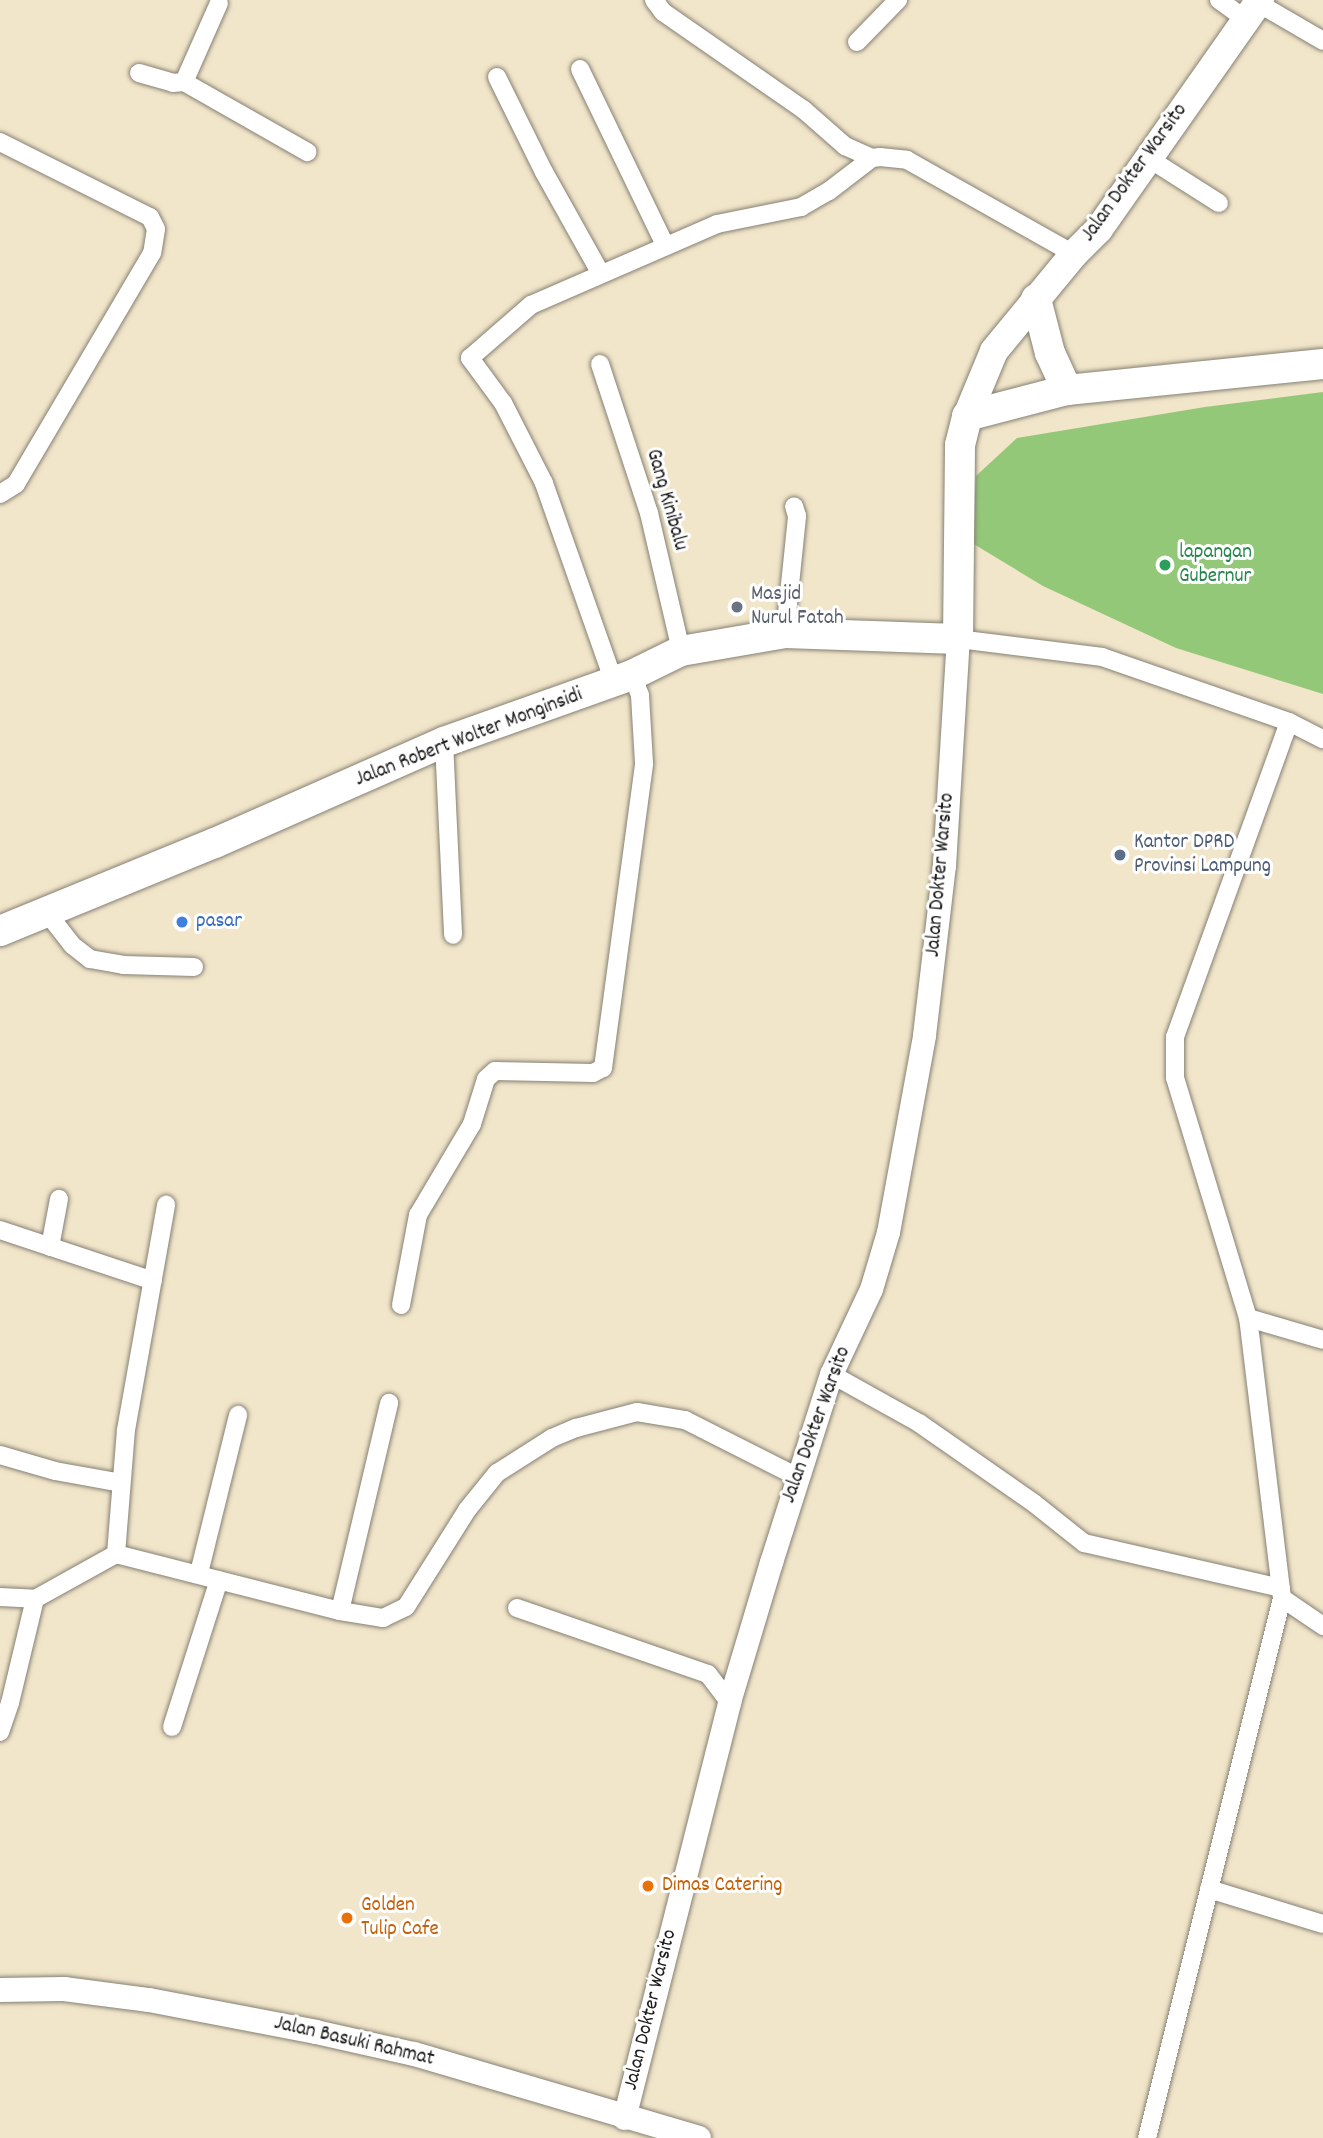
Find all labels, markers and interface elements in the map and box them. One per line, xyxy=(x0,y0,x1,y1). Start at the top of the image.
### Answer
street label: Jalan Dokter Warsito xyxy=(1076,99,1194,247)
street label: Gang Kinibalu xyxy=(640,446,692,554)
place label: lapangan Gubernur xyxy=(1179,540,1252,590)
marker: lapangan Gubernur xyxy=(1157,557,1173,573)
place label: Masjid Nurul Fatah xyxy=(751,582,844,632)
marker: Masjid Nurul Fatah xyxy=(729,599,745,615)
street label: Jalan Robert Wolter Monginsidi xyxy=(352,683,586,793)
street label: Jalan Dokter Warsito xyxy=(921,792,961,958)
place label: Kantor DPRD Provinsi Lampung xyxy=(1134,830,1271,880)
marker: Kantor DPRD Provinsi Lampung xyxy=(1112,847,1128,863)
place label: pasar xyxy=(196,909,242,935)
marker: pasar xyxy=(174,914,190,930)
street label: Jalan Dokter Warsito xyxy=(777,1343,857,1507)
place label: Dimas Catering xyxy=(662,1873,782,1899)
marker: Dimas Catering xyxy=(640,1878,656,1894)
place label: Golden Tulip Cafe xyxy=(361,1893,439,1943)
marker: Golden Tulip Cafe xyxy=(339,1910,355,1926)
street label: Jalan Dokter Warsito xyxy=(619,1927,683,2093)
street label: Jalan Basuki Rahmat xyxy=(271,2011,437,2073)

